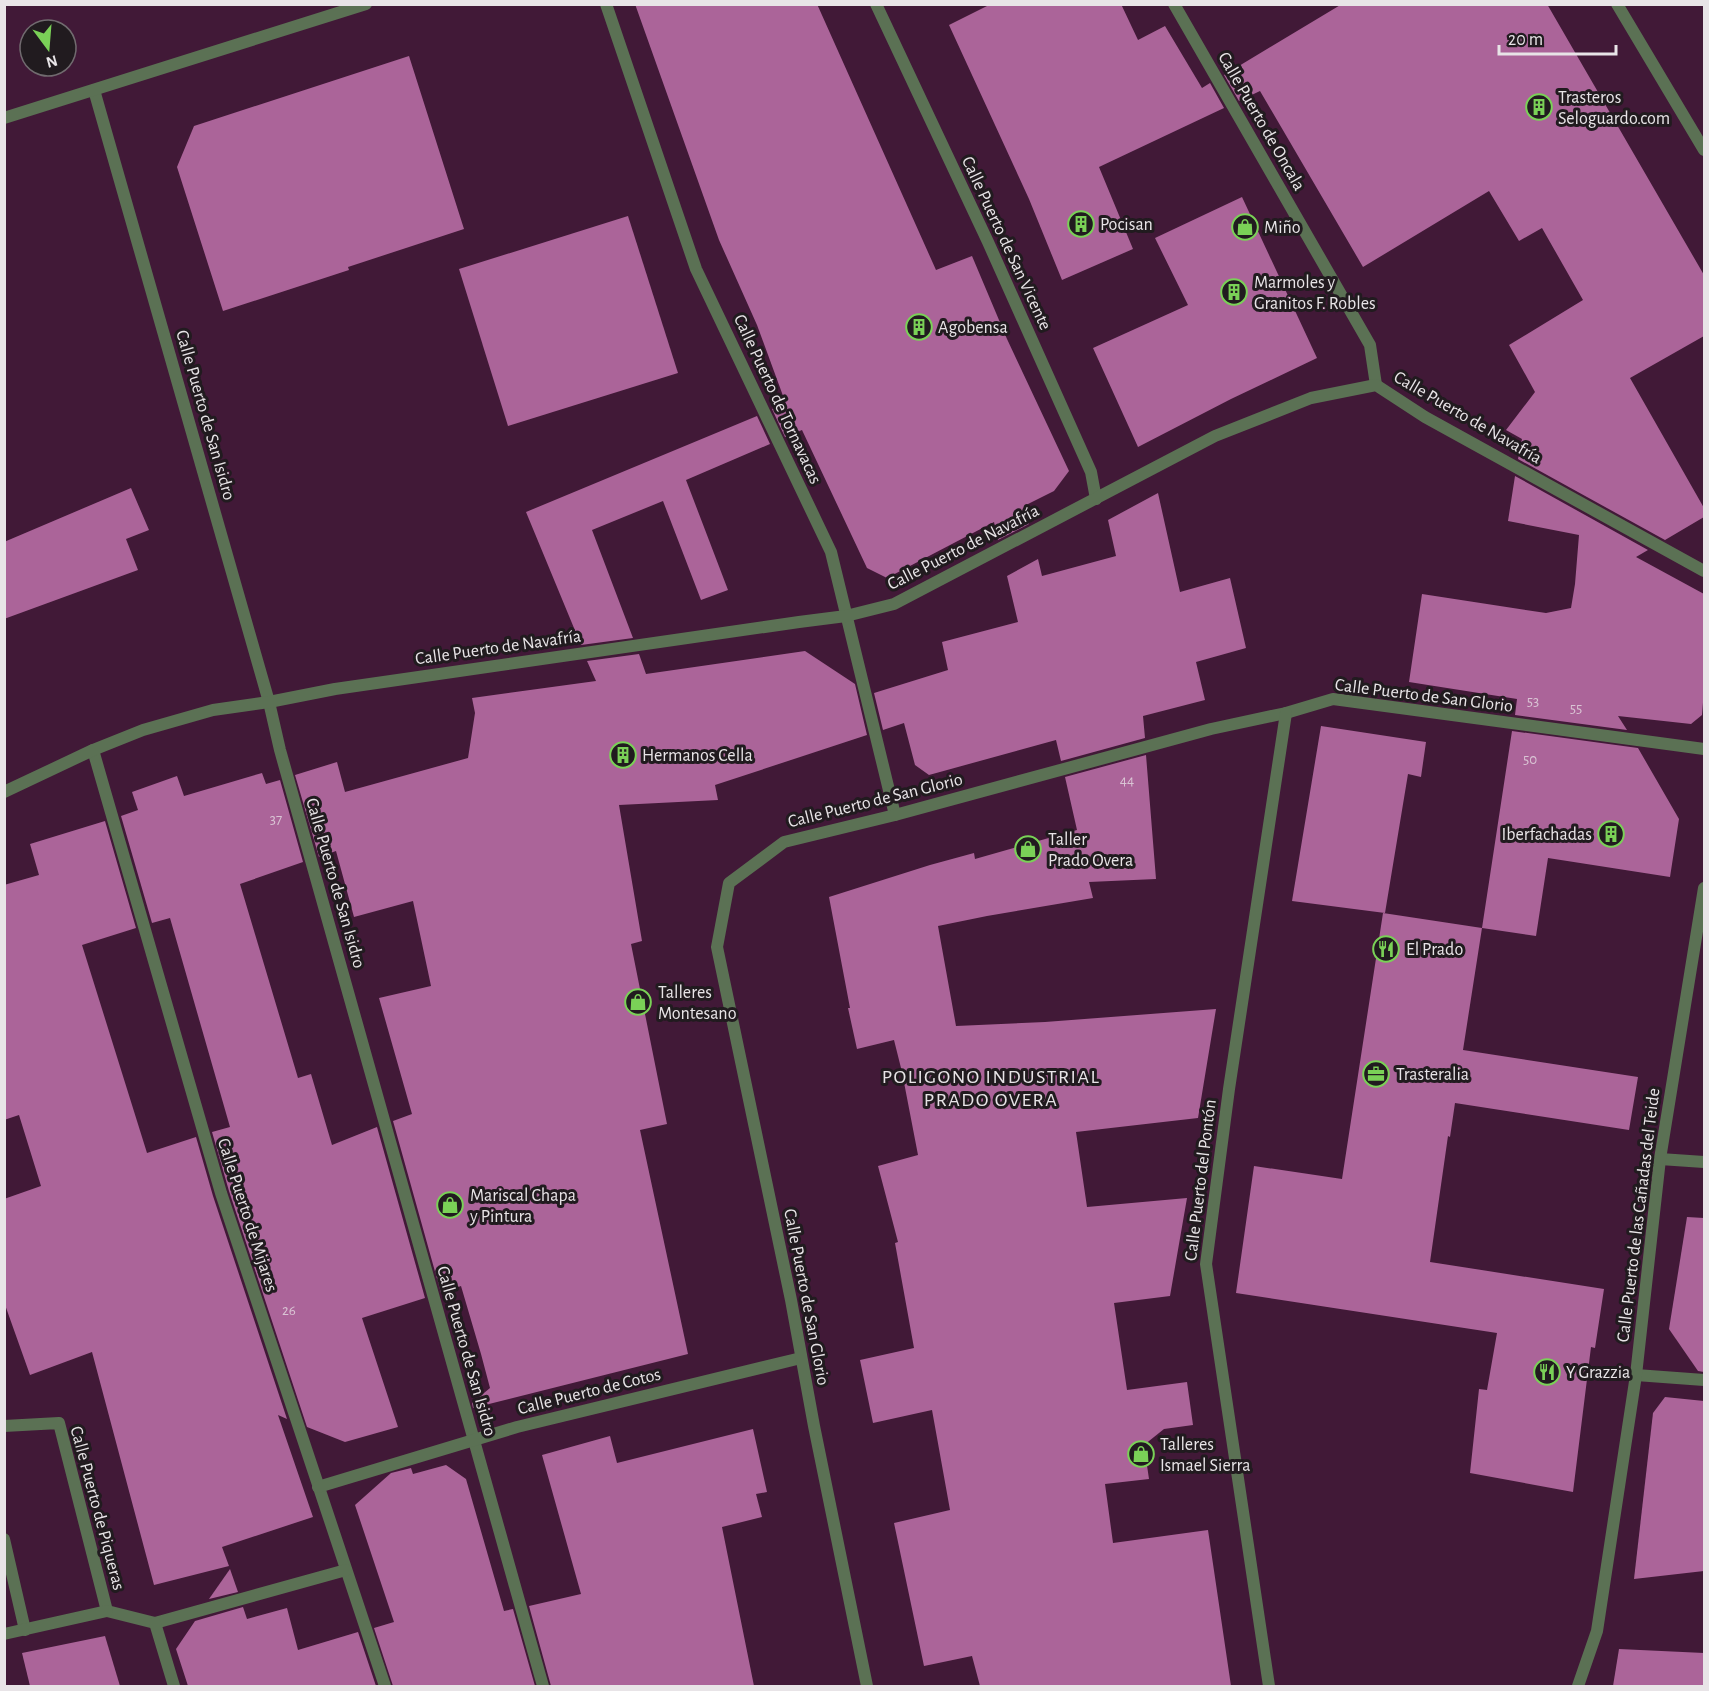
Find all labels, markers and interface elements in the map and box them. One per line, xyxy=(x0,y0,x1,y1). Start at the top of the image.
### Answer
north arrow xyxy=(18,18,78,78)
scale bar xyxy=(1499,18,1616,56)
text: 20 m xyxy=(1508,31,1543,49)
street label: Calle Puerto de Oncala xyxy=(1214,49,1308,194)
text: N xyxy=(44,52,59,71)
place label: Trasteros Seloguardo.com xyxy=(1558,89,1670,128)
building icon: Trasteros Seloguardo.com xyxy=(1524,92,1554,122)
street label: Calle Puerto de San Vicente xyxy=(958,154,1054,333)
building icon: Pocisan xyxy=(1066,209,1096,239)
shop icon: Miño xyxy=(1230,212,1260,242)
place label: Pocisan xyxy=(1100,216,1153,234)
place label: Miño xyxy=(1264,219,1301,237)
place label: Marmoles y Granitos F. Robles xyxy=(1254,274,1376,313)
building icon: Marmoles y Granitos F. Robles xyxy=(1219,277,1249,307)
street label: Calle Puerto de Tornavacas xyxy=(730,312,824,487)
building icon: Agobensa xyxy=(904,312,934,342)
place label: Agobensa xyxy=(938,319,1008,337)
street label: Calle Puerto de San Isidro xyxy=(172,328,238,503)
street label: Calle Puerto de Navafría xyxy=(1390,368,1545,468)
street label: Calle Puerto de Navafría xyxy=(885,502,1042,594)
street label: Calle Puerto de Navafría xyxy=(414,627,582,669)
street label: Calle Puerto de San Glorio xyxy=(1334,676,1514,716)
house number: 53 xyxy=(1527,694,1539,709)
house number: 55 xyxy=(1570,701,1582,716)
building icon: Hermanos Cella xyxy=(608,740,638,770)
place label: Hermanos Cella xyxy=(642,747,753,765)
house number: 50 xyxy=(1523,752,1537,767)
street label: Calle Puerto de San Glorio xyxy=(786,771,965,831)
house number: 44 xyxy=(1120,773,1134,788)
street label: Calle Puerto de San Isidro xyxy=(302,796,368,971)
house number: 37 xyxy=(270,812,282,827)
building icon: Iberfachadas xyxy=(1596,819,1626,849)
place label: Iberfachadas xyxy=(1501,826,1592,844)
place label: Taller Prado Overa xyxy=(1048,831,1133,870)
shop icon: Taller Prado Overa xyxy=(1013,834,1043,864)
restaurant icon: El Prado xyxy=(1371,934,1401,964)
place label: El Prado xyxy=(1406,941,1463,959)
place label: Talleres Montesano xyxy=(658,984,737,1023)
shop icon: Talleres Montesano xyxy=(623,987,653,1017)
office icon: Trasteralia xyxy=(1361,1059,1391,1089)
place label: Trasteralia xyxy=(1396,1066,1469,1084)
district label: POLIGONO INDUSTRIAL PRADO OVERA xyxy=(882,1067,1100,1110)
street label: Calle Puerto de las Cañadas del Teide xyxy=(1614,1087,1664,1343)
street label: Calle Puerto del Pontón xyxy=(1182,1098,1220,1262)
street label: Calle Puerto de Mijares xyxy=(214,1136,280,1294)
place label: Mariscal Chapa y Pintura xyxy=(469,1187,576,1226)
shop icon: Mariscal Chapa y Pintura xyxy=(435,1190,465,1220)
street label: Calle Puerto de San Glorio xyxy=(780,1207,832,1387)
street label: Calle Puerto de San Isidro xyxy=(433,1264,499,1439)
house number: 26 xyxy=(282,1303,296,1318)
restaurant icon: Y Grazzia xyxy=(1532,1357,1562,1387)
place label: Y Grazzia xyxy=(1566,1364,1630,1382)
street label: Calle Puerto de Cotos xyxy=(516,1365,663,1418)
street label: Calle Puerto de Piqueras xyxy=(66,1424,128,1592)
place label: Talleres Ismael Sierra xyxy=(1160,1436,1250,1475)
shop icon: Talleres Ismael Sierra xyxy=(1126,1439,1156,1469)

